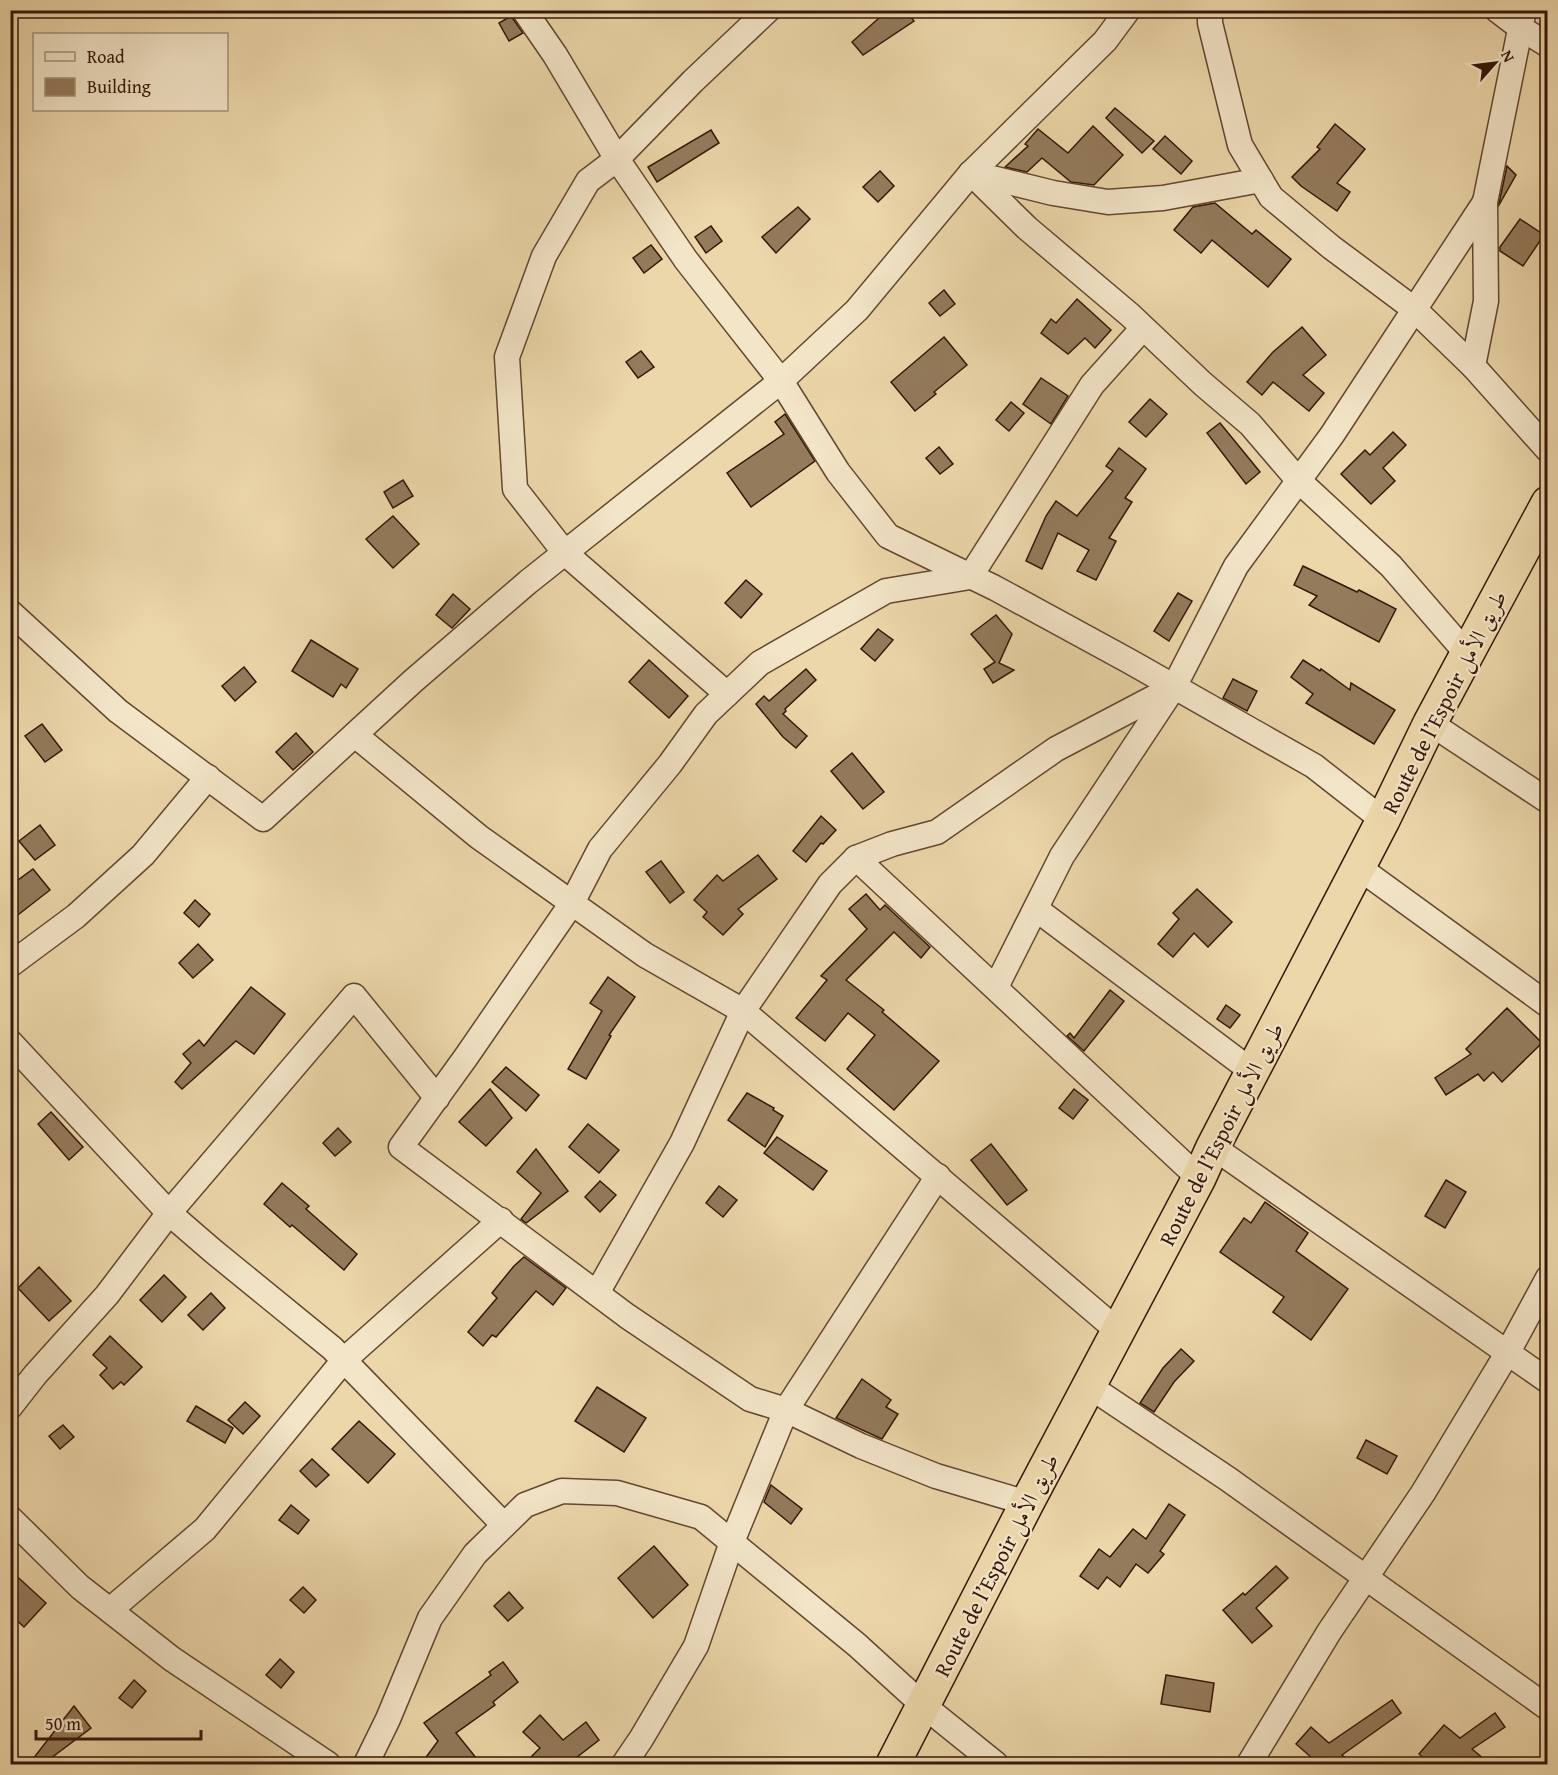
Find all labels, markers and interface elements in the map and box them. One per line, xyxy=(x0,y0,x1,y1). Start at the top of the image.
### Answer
legend xyxy=(33,33,228,111)
north arrow xyxy=(1465,33,1525,93)
text: Road xyxy=(87,43,125,70)
text: N xyxy=(1495,46,1521,67)
text: Building xyxy=(87,73,151,100)
street label: Route de l’Espoir طريق الأمل xyxy=(1374,585,1514,819)
street label: Route de l’Espoir طريق الأمل xyxy=(1151,1017,1291,1251)
street label: Route de l’Espoir طريق الأمل xyxy=(926,1448,1066,1682)
scale bar xyxy=(36,1703,201,1741)
text: 50 m xyxy=(45,1710,81,1737)

